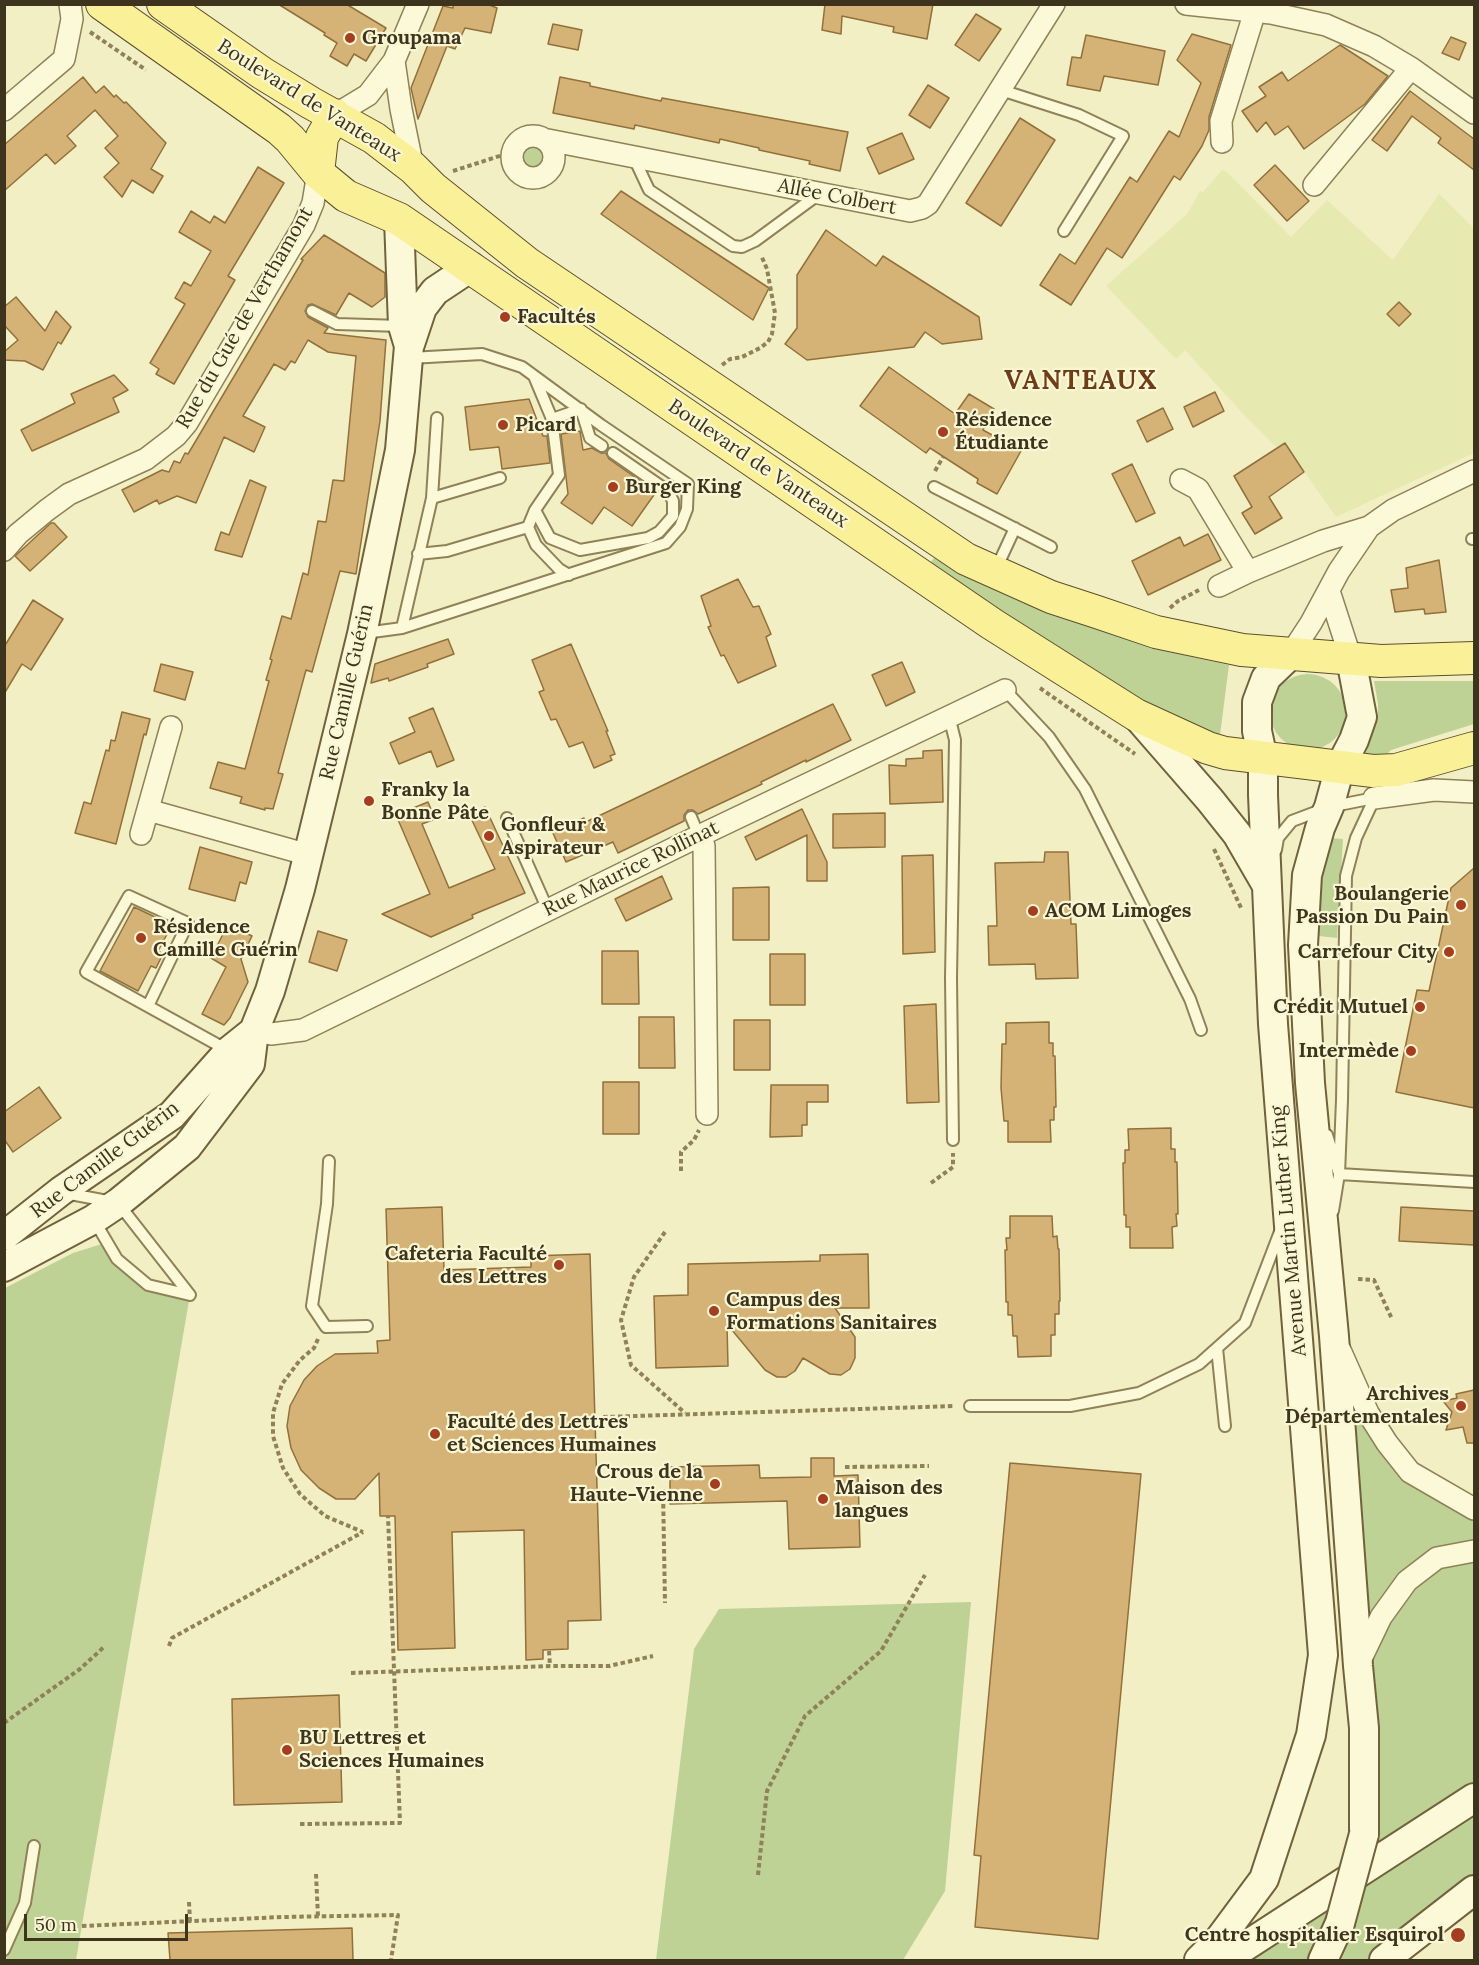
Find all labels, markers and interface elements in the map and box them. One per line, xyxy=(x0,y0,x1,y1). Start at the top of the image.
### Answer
place label: Groupama xyxy=(362,26,461,50)
marker: Groupama xyxy=(343,31,357,45)
street label: Boulevard de Vanteaux xyxy=(213,35,405,167)
street label: Allée Colbert xyxy=(776,174,898,220)
street label: Rue du Gué de Verthamont xyxy=(172,203,318,433)
place label: Facultés xyxy=(517,305,596,329)
marker: Facultés xyxy=(498,310,512,324)
district label: VANTEAUX xyxy=(1004,366,1158,398)
street label: Boulevard de Vanteaux xyxy=(663,395,853,533)
place label: Résidence Étudiante xyxy=(955,408,1052,455)
place label: Picard xyxy=(515,413,577,437)
marker: Picard xyxy=(496,418,510,432)
marker: Résidence Étudiante xyxy=(936,425,950,439)
place label: Burger King xyxy=(625,475,741,499)
marker: Burger King xyxy=(606,480,620,494)
street label: Rue Camille Guérin xyxy=(315,602,379,782)
place label: Franky la Bonne Pâte xyxy=(381,778,489,825)
marker: Franky la Bonne Pâte xyxy=(362,794,376,808)
place label: Gonfleur & Aspirateur xyxy=(501,813,605,860)
street label: Rue Maurice Rollinat xyxy=(539,816,723,922)
marker: Gonfleur & Aspirateur xyxy=(482,829,496,843)
place label: Boulangerie Passion Du Pain xyxy=(1296,882,1449,929)
marker: Boulangerie Passion Du Pain xyxy=(1454,898,1468,912)
place label: ACOM Limoges xyxy=(1045,899,1191,923)
marker: ACOM Limoges xyxy=(1026,904,1040,918)
place label: Résidence Camille Guérin xyxy=(153,915,298,962)
marker: Résidence Camille Guérin xyxy=(134,931,148,945)
place label: Carrefour City xyxy=(1298,940,1437,964)
marker: Carrefour City xyxy=(1442,945,1456,959)
place label: Crédit Mutuel xyxy=(1273,995,1408,1019)
marker: Crédit Mutuel xyxy=(1413,1000,1427,1014)
place label: Intermède xyxy=(1298,1039,1399,1063)
marker: Intermède xyxy=(1404,1044,1418,1058)
street label: Rue Camille Guérin xyxy=(26,1096,184,1224)
street label: Avenue Martin Luther King xyxy=(1266,1105,1312,1357)
place label: Cafeteria Faculté des Lettres xyxy=(385,1242,547,1289)
marker: Cafeteria Faculté des Lettres xyxy=(552,1258,566,1272)
place label: Campus des Formations Sanitaires xyxy=(726,1288,937,1335)
marker: Campus des Formations Sanitaires xyxy=(707,1304,721,1318)
place label: Archives Départementales xyxy=(1285,1382,1449,1429)
marker: Archives Départementales xyxy=(1454,1399,1468,1413)
place label: Faculté des Lettres et Sciences Humaines xyxy=(447,1410,656,1457)
marker: Faculté des Lettres et Sciences Humaines xyxy=(428,1427,442,1441)
place label: Crous de la Haute-Vienne xyxy=(570,1460,703,1507)
place label: Maison des langues xyxy=(835,1476,943,1523)
marker: Crous de la Haute-Vienne xyxy=(708,1477,722,1491)
marker: Maison des langues xyxy=(816,1492,830,1506)
place label: BU Lettres et Sciences Humaines xyxy=(299,1726,484,1773)
marker: BU Lettres et Sciences Humaines xyxy=(280,1743,294,1757)
scale bar xyxy=(27,1902,190,1940)
text: 50 m xyxy=(35,1913,77,1936)
place label: Centre hospitalier Esquirol xyxy=(1185,1923,1444,1947)
marker: Centre hospitalier Esquirol xyxy=(1449,1926,1467,1944)

